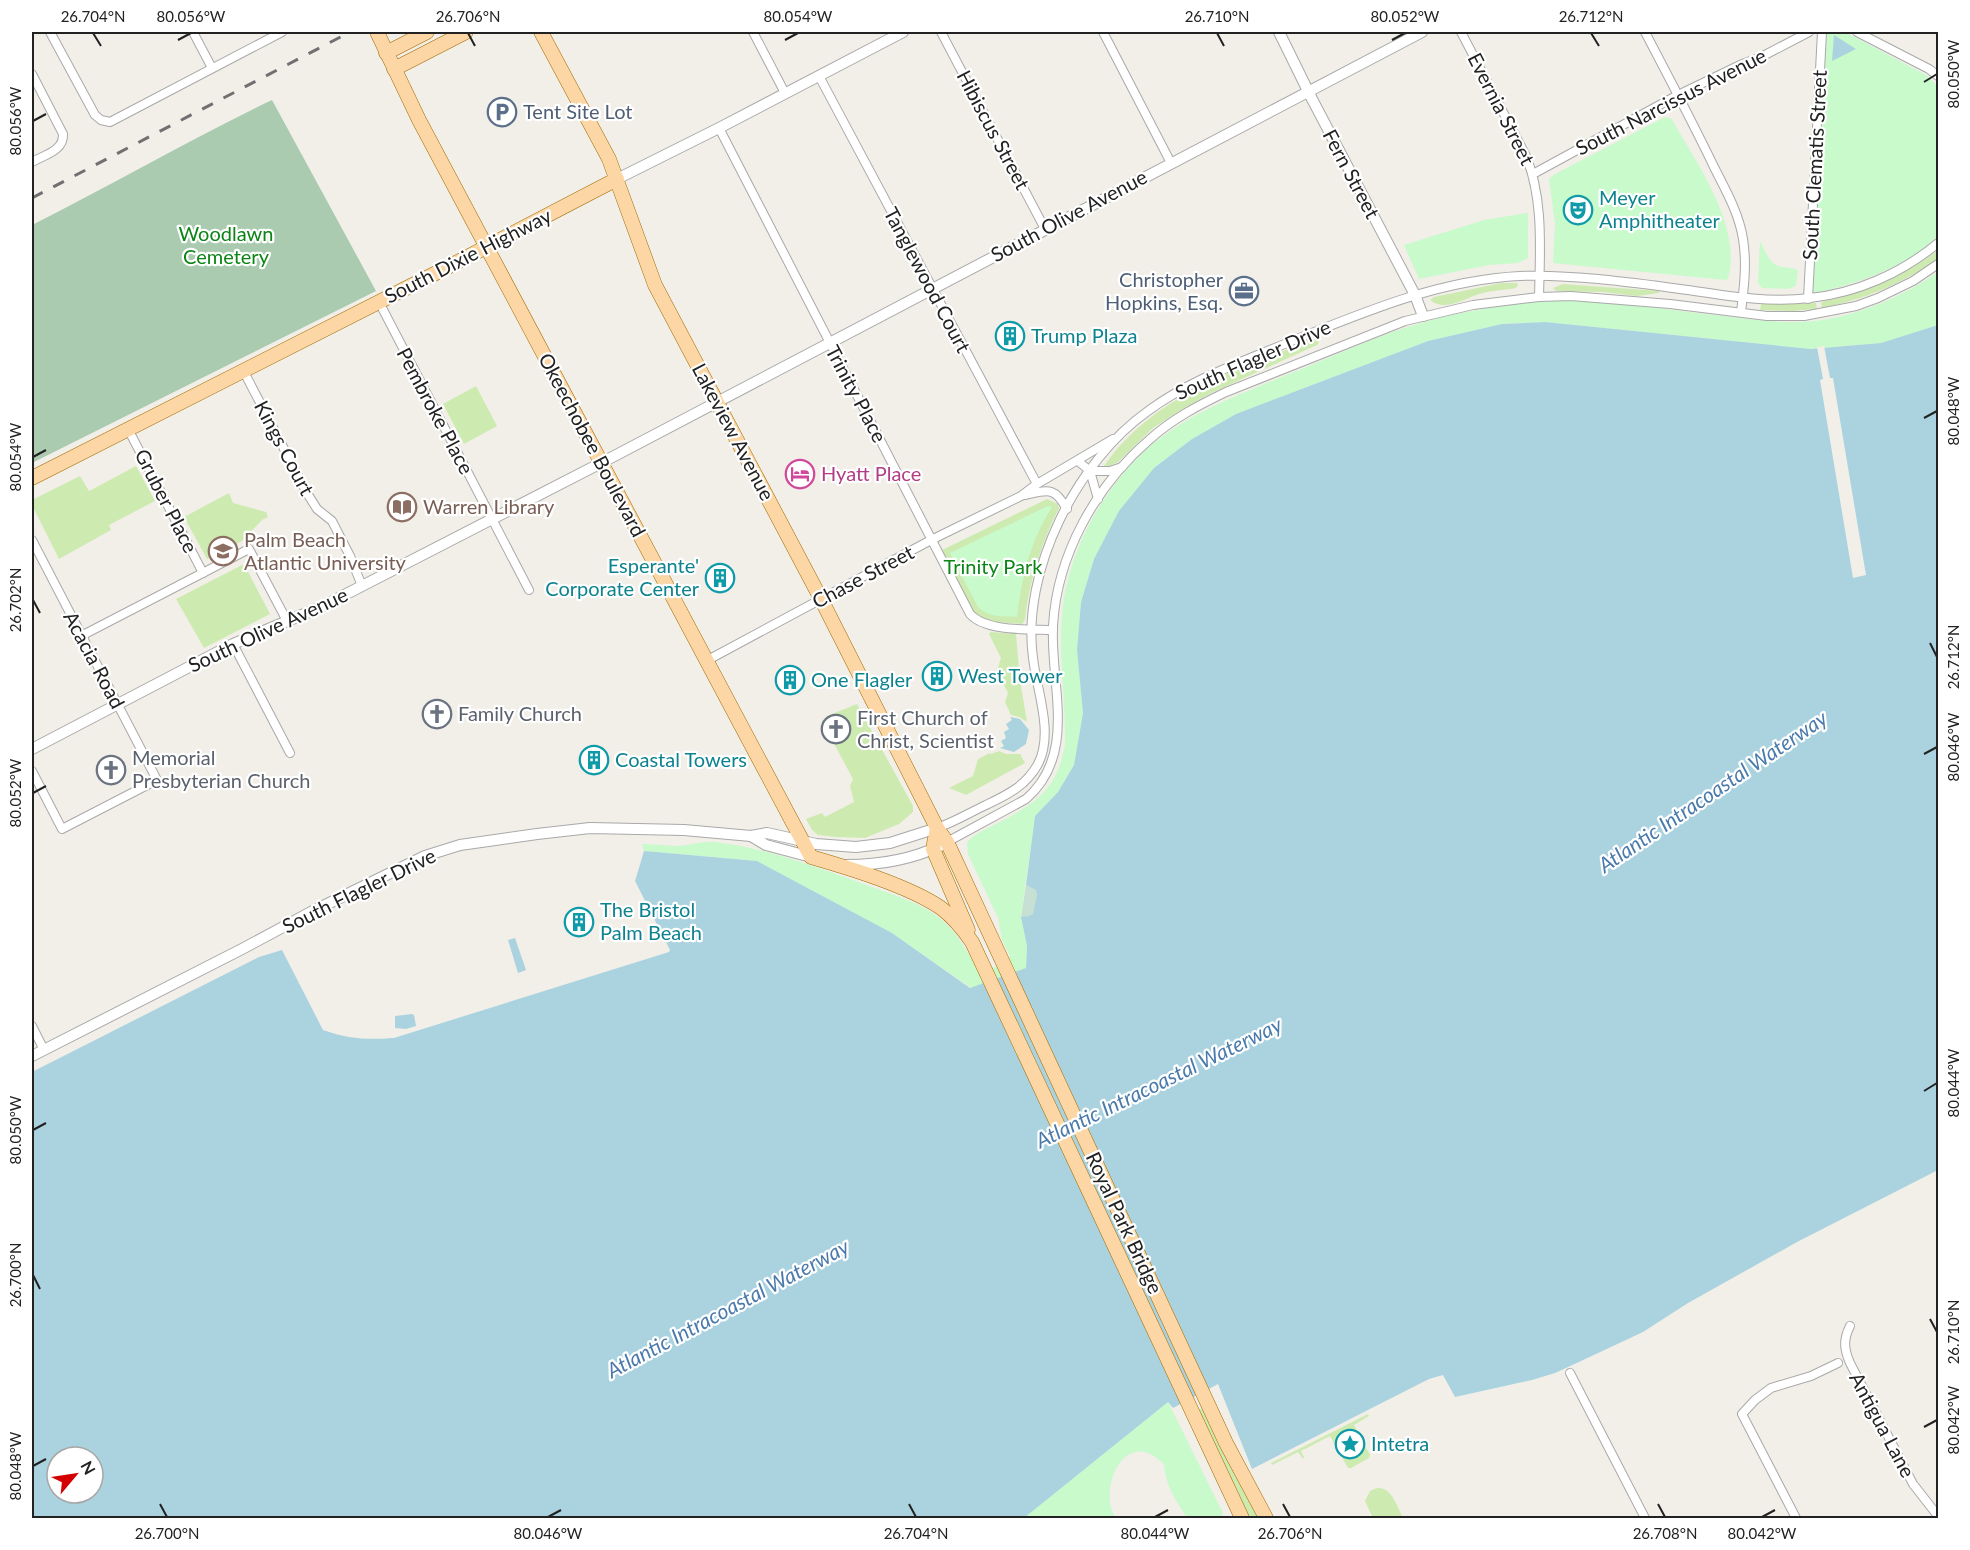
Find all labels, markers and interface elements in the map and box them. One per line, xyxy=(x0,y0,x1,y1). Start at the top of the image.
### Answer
text: 26.704°N xyxy=(61,7,125,25)
text: 80.056°W xyxy=(157,7,226,25)
text: 26.706°N xyxy=(436,7,500,25)
text: 80.054°W xyxy=(764,7,833,25)
text: 26.710°N xyxy=(1185,7,1249,25)
text: 80.052°W xyxy=(1371,7,1440,25)
text: 26.712°N xyxy=(1559,7,1623,25)
text: 80.050°W xyxy=(1944,39,1962,108)
street label: South Narcissus Avenue xyxy=(1571,43,1770,160)
street label: Evernia Street xyxy=(1463,48,1540,169)
street label: Hibiscus Street xyxy=(952,66,1035,193)
street label: South Clematis Street xyxy=(1797,69,1831,261)
text: 80.056°W xyxy=(6,86,24,155)
parking icon: Tent Site Lot xyxy=(486,96,518,128)
place label: Tent Site Lot xyxy=(523,99,632,123)
street label: Fern Street xyxy=(1318,125,1385,222)
street label: South Olive Avenue xyxy=(986,164,1151,266)
place label: Meyer Amphitheater xyxy=(1599,185,1720,232)
theatre icon: Meyer Amphitheater xyxy=(1562,194,1594,226)
street label: South Dixie Highway xyxy=(380,202,556,308)
street label: Tanglewood Court xyxy=(880,203,976,356)
park label: Woodlawn Cemetery xyxy=(179,221,273,268)
place label: Christopher Hopkins, Esq. xyxy=(1105,267,1224,314)
office icon: Christopher Hopkins, Esq. xyxy=(1228,275,1260,307)
street label: South Flagler Drive xyxy=(1171,314,1334,404)
building icon: Trump Plaza xyxy=(994,320,1026,352)
place label: Trump Plaza xyxy=(1031,323,1137,347)
street label: Trinity Place xyxy=(821,341,892,446)
street label: Pembroke Place xyxy=(392,343,479,478)
street label: Okeechobee Boulevard xyxy=(534,349,651,540)
street label: Lakeview Avenue xyxy=(688,359,780,504)
text: 80.048°W xyxy=(1944,376,1962,445)
street label: Kings Court xyxy=(250,396,320,499)
text: 80.054°W xyxy=(6,422,24,491)
street label: Gruber Place xyxy=(131,445,203,556)
hotel icon: Hyatt Place xyxy=(784,458,816,490)
place label: Hyatt Place xyxy=(821,461,921,485)
library icon: Warren Library xyxy=(386,491,418,523)
place label: Warren Library xyxy=(423,494,555,518)
place label: Palm Beach Atlantic University xyxy=(244,527,407,574)
school or university icon: Palm Beach Atlantic University xyxy=(207,535,239,567)
street label: Chase Street xyxy=(808,539,917,613)
place label: Esperante' Corporate Center xyxy=(545,553,700,600)
park label: Trinity Park xyxy=(944,554,1043,578)
building icon: Esperante' Corporate Center xyxy=(704,562,736,594)
text: 26.702°N xyxy=(6,568,24,632)
street label: South Olive Avenue xyxy=(184,582,351,677)
street label: Acacia Road xyxy=(59,607,130,712)
text: 26.712°N xyxy=(1944,625,1962,689)
building icon: West Tower xyxy=(921,660,953,692)
place label: West Tower xyxy=(958,663,1063,687)
building icon: One Flagler xyxy=(774,664,806,696)
place label: One Flagler xyxy=(811,667,913,691)
church icon: Family Church xyxy=(421,698,453,730)
place label: Family Church xyxy=(458,701,582,725)
water label: Atlantic Intracoastal Waterway xyxy=(1592,704,1832,877)
place label: First Church of Christ, Scientist xyxy=(857,705,994,752)
text: 80.046°W xyxy=(1944,712,1962,781)
church icon: First Church of Christ, Scientist xyxy=(820,713,852,745)
building icon: Coastal Towers xyxy=(578,744,610,776)
place label: Memorial Presbyterian Church xyxy=(132,745,310,792)
place label: Coastal Towers xyxy=(615,747,747,771)
church icon: Memorial Presbyterian Church xyxy=(95,754,127,786)
text: 80.052°W xyxy=(6,758,24,827)
street label: South Flagler Drive xyxy=(278,843,439,938)
place label: The Bristol Palm Beach xyxy=(600,897,702,944)
building icon: The Bristol Palm Beach xyxy=(563,906,595,938)
water label: Atlantic Intracoastal Waterway xyxy=(1030,1011,1286,1153)
text: 80.044°W xyxy=(1944,1048,1962,1117)
text: 80.050°W xyxy=(6,1095,24,1164)
street label: Royal Park Bridge xyxy=(1082,1148,1168,1297)
water label: Atlantic Intracoastal Waterway xyxy=(601,1233,854,1383)
text: 26.700°N xyxy=(6,1243,24,1307)
text: 26.710°N xyxy=(1944,1300,1962,1364)
street label: Antigua Lane xyxy=(1845,1368,1921,1481)
text: 80.042°W xyxy=(1944,1385,1962,1454)
place icon: Intetra xyxy=(1334,1428,1366,1460)
text: 80.048°W xyxy=(6,1431,24,1500)
place label: Intetra xyxy=(1371,1431,1429,1455)
north arrow xyxy=(45,1445,105,1505)
text: N xyxy=(77,1457,100,1477)
text: 26.700°N xyxy=(135,1524,199,1542)
text: 80.046°W xyxy=(514,1524,583,1542)
text: 26.704°N xyxy=(884,1524,948,1542)
text: 80.044°W xyxy=(1121,1524,1190,1542)
text: 26.706°N xyxy=(1258,1524,1322,1542)
text: 26.708°N xyxy=(1633,1524,1697,1542)
text: 80.042°W xyxy=(1728,1524,1797,1542)

